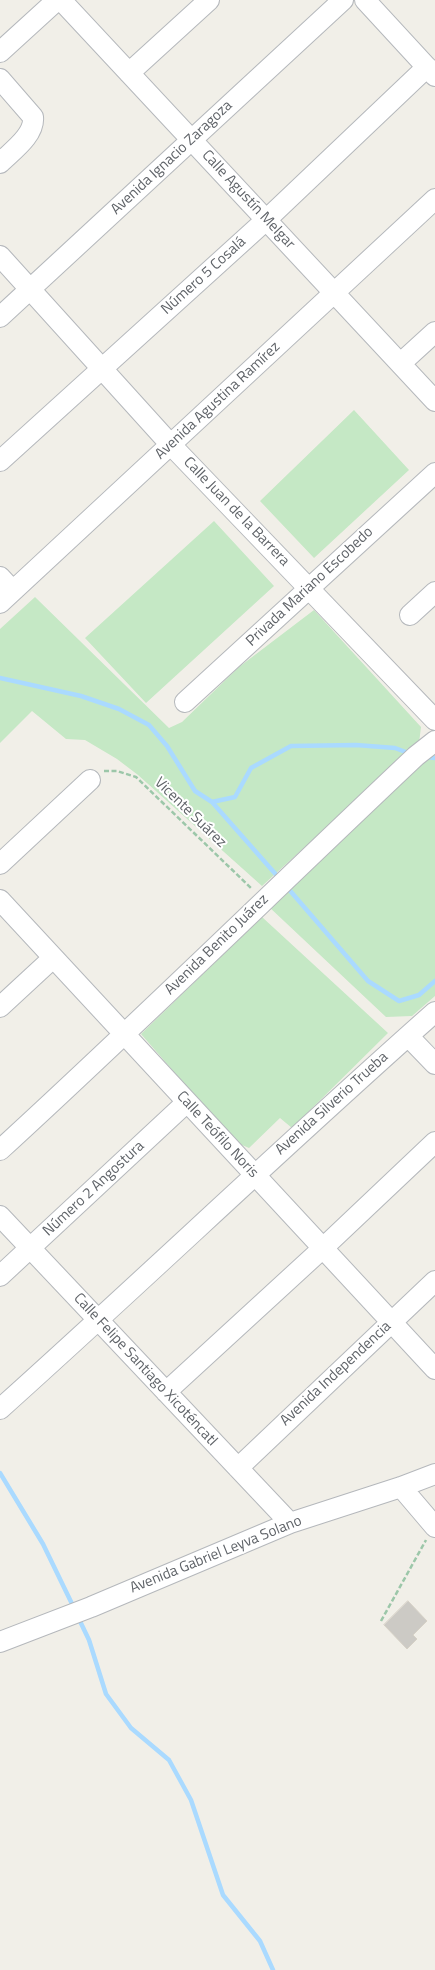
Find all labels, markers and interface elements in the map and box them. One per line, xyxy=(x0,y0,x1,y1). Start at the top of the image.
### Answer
street label: Avenida Ignacio Zaragoza xyxy=(108,97,236,219)
street label: Calle Agustín Melgar xyxy=(197,147,299,253)
street label: Número 5 Cosalá xyxy=(158,233,250,319)
street label: Avenida Agustina Ramírez xyxy=(152,338,284,464)
street label: Calle Juan de la Barrera xyxy=(179,454,293,570)
street label: Privada Mariano Escobedo xyxy=(243,523,377,651)
street label: Vicente Suárez xyxy=(150,774,230,852)
street label: Avenida Benito Juárez xyxy=(161,891,273,999)
street label: Avenida Silverio Trueba xyxy=(272,1049,392,1159)
street label: Calle Teófilo Noris xyxy=(172,1088,262,1182)
street label: Número 2 Angostura xyxy=(40,1138,148,1240)
street label: Calle Felipe Santiago Xicoténcatl xyxy=(69,1290,221,1450)
street label: Avenida Independencia xyxy=(277,1318,395,1430)
street label: Avenida Gabriel Leyva Solano xyxy=(128,1512,304,1598)

